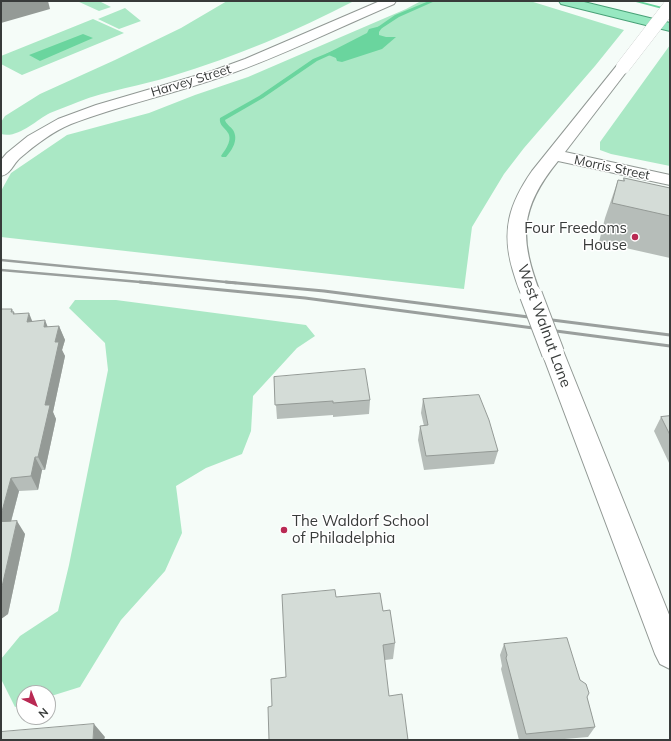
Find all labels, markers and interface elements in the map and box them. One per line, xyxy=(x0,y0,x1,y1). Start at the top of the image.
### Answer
street label: Harvey Street xyxy=(149,61,233,101)
street label: Morris Street xyxy=(573,152,651,184)
place label: Four Freedoms House xyxy=(524,219,627,254)
marker: Four Freedoms House xyxy=(630,232,640,242)
street label: West Walnut Lane xyxy=(513,262,575,390)
place label: The Waldorf School of Philadelphia xyxy=(292,512,429,547)
marker: The Waldorf School of Philadelphia xyxy=(279,525,289,535)
north arrow xyxy=(16,685,56,725)
text: N xyxy=(36,705,51,721)

